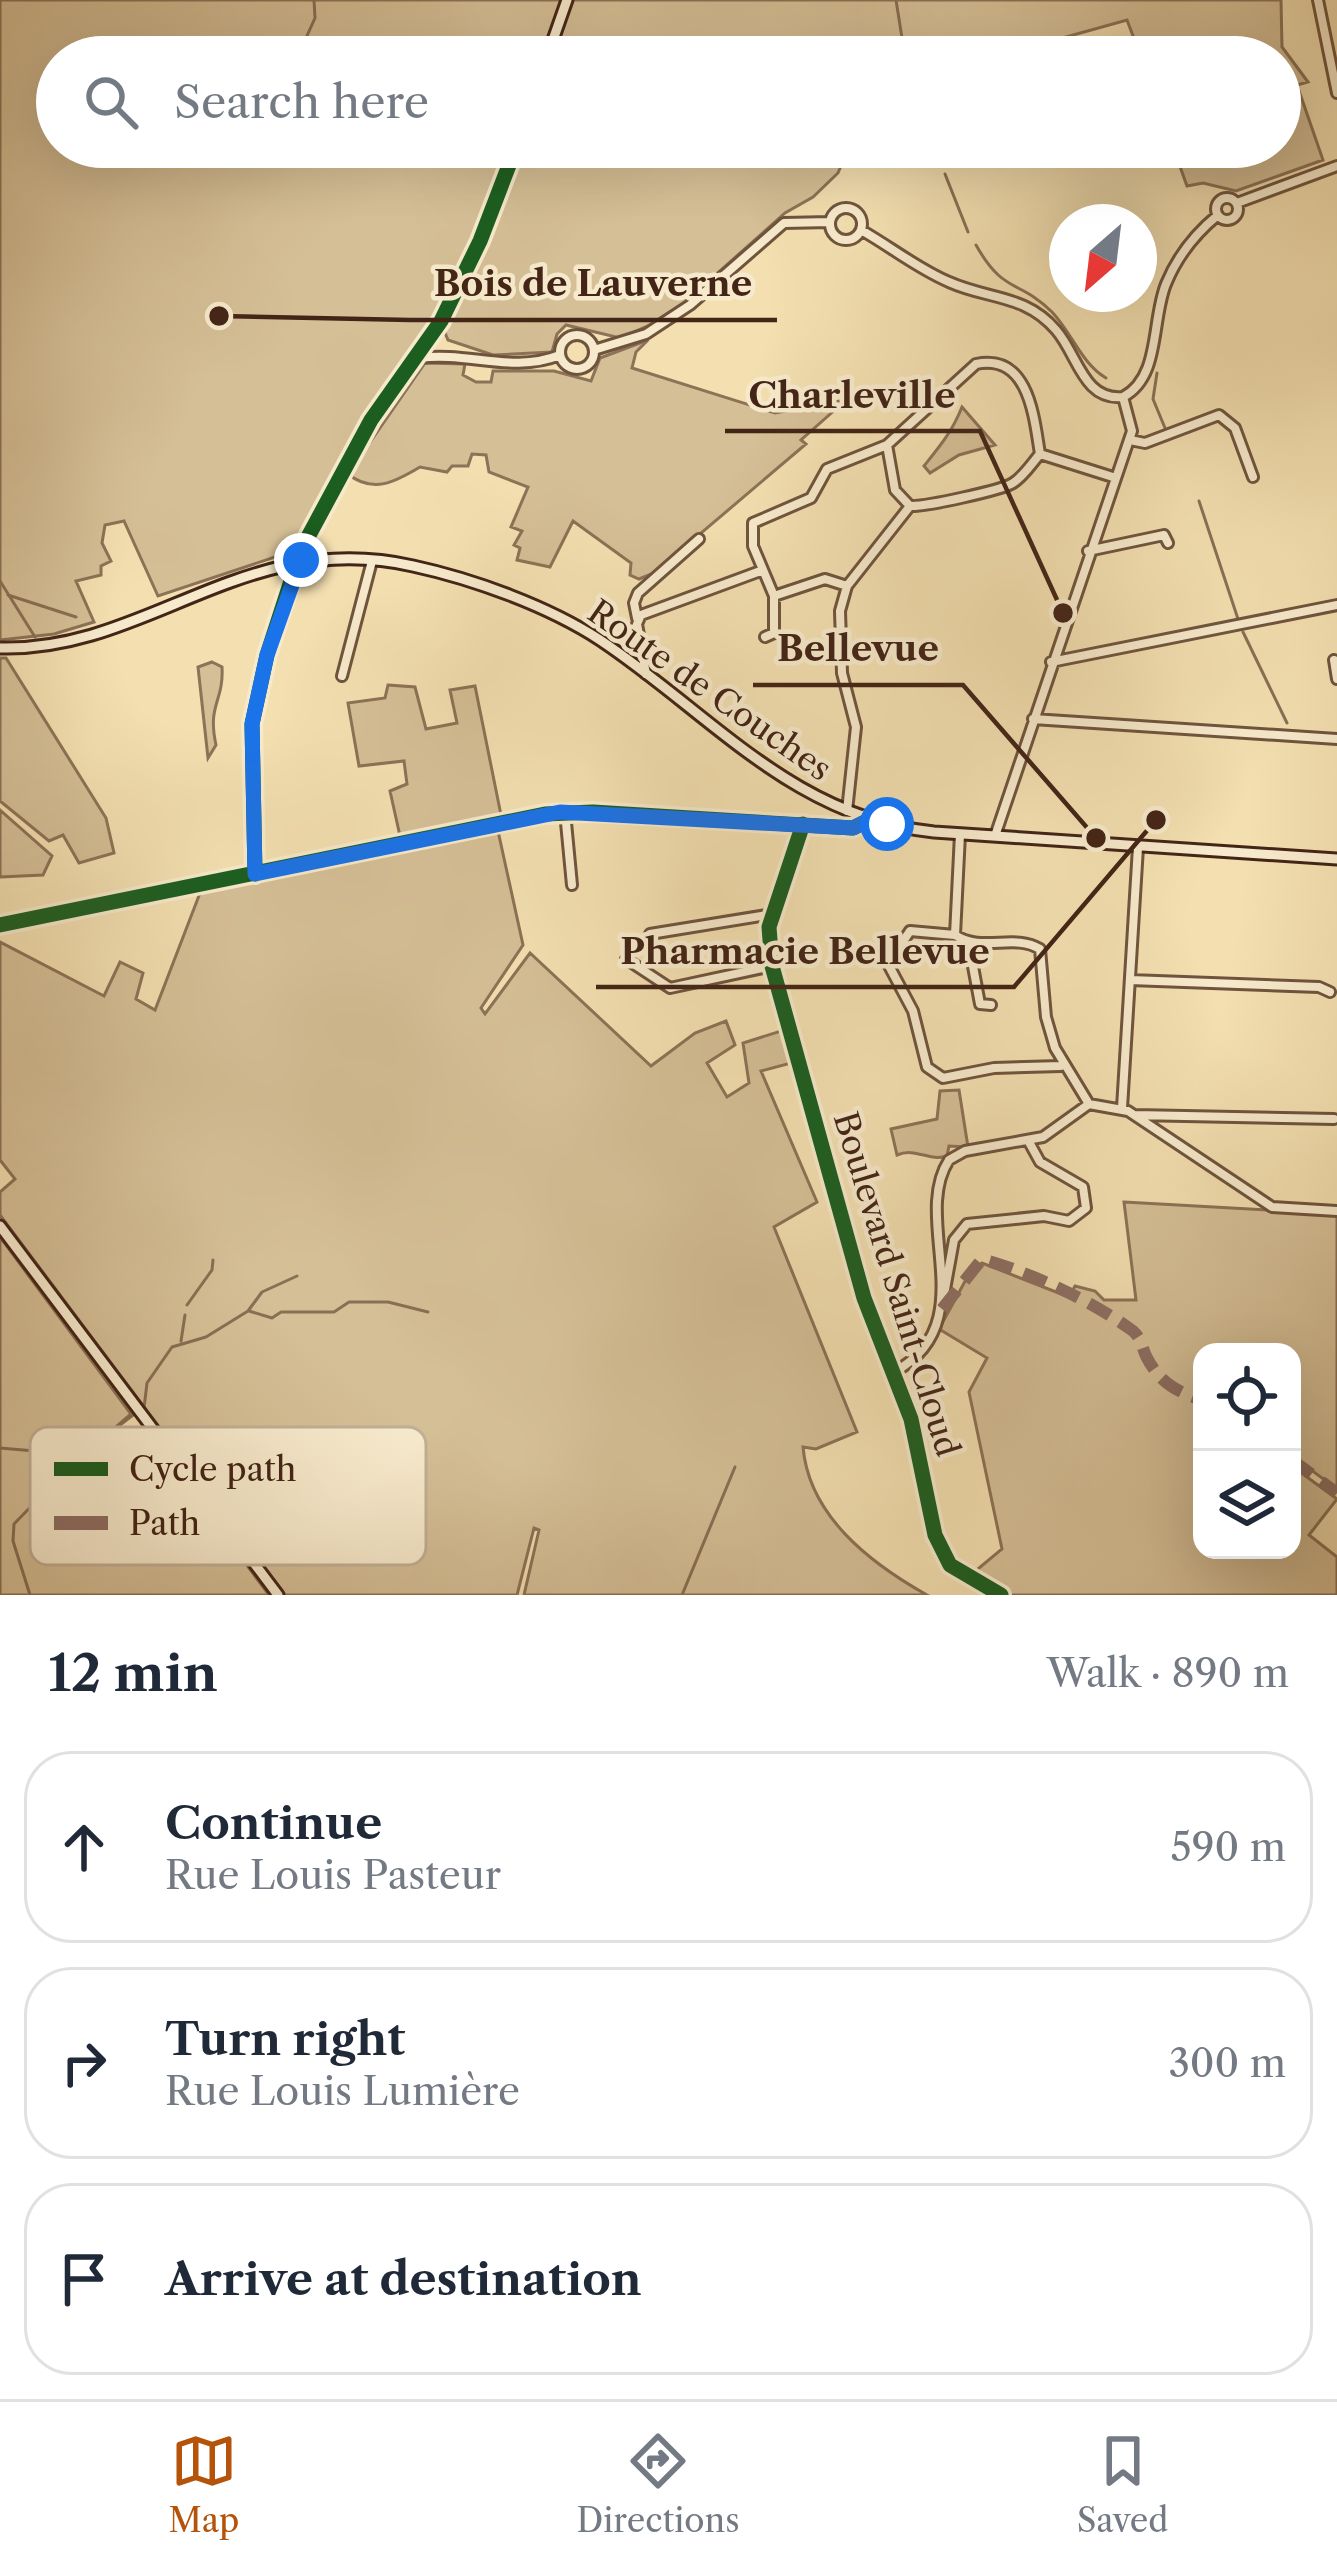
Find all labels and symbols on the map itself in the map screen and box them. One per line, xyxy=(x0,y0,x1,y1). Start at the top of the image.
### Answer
north arrow xyxy=(1049,204,1157,312)
callout: Bois de Lauverne xyxy=(410,248,777,320)
text: Bois de Lauverne xyxy=(434,261,752,305)
callout: Charleville xyxy=(725,359,980,431)
text: Charleville xyxy=(748,373,956,417)
route end xyxy=(274,533,328,587)
street label: Route de Couches xyxy=(580,591,839,790)
callout: Bellevue xyxy=(753,613,963,685)
text: Bellevue xyxy=(777,626,939,670)
route start xyxy=(860,797,914,851)
callout: Pharmacie Bellevue xyxy=(596,915,1014,987)
text: Pharmacie Bellevue xyxy=(620,929,990,973)
street label: Boulevard Saint-Cloud xyxy=(825,1107,969,1461)
legend xyxy=(30,1427,426,1565)
text: Cycle path xyxy=(129,1449,296,1490)
text: Path xyxy=(129,1503,200,1544)

